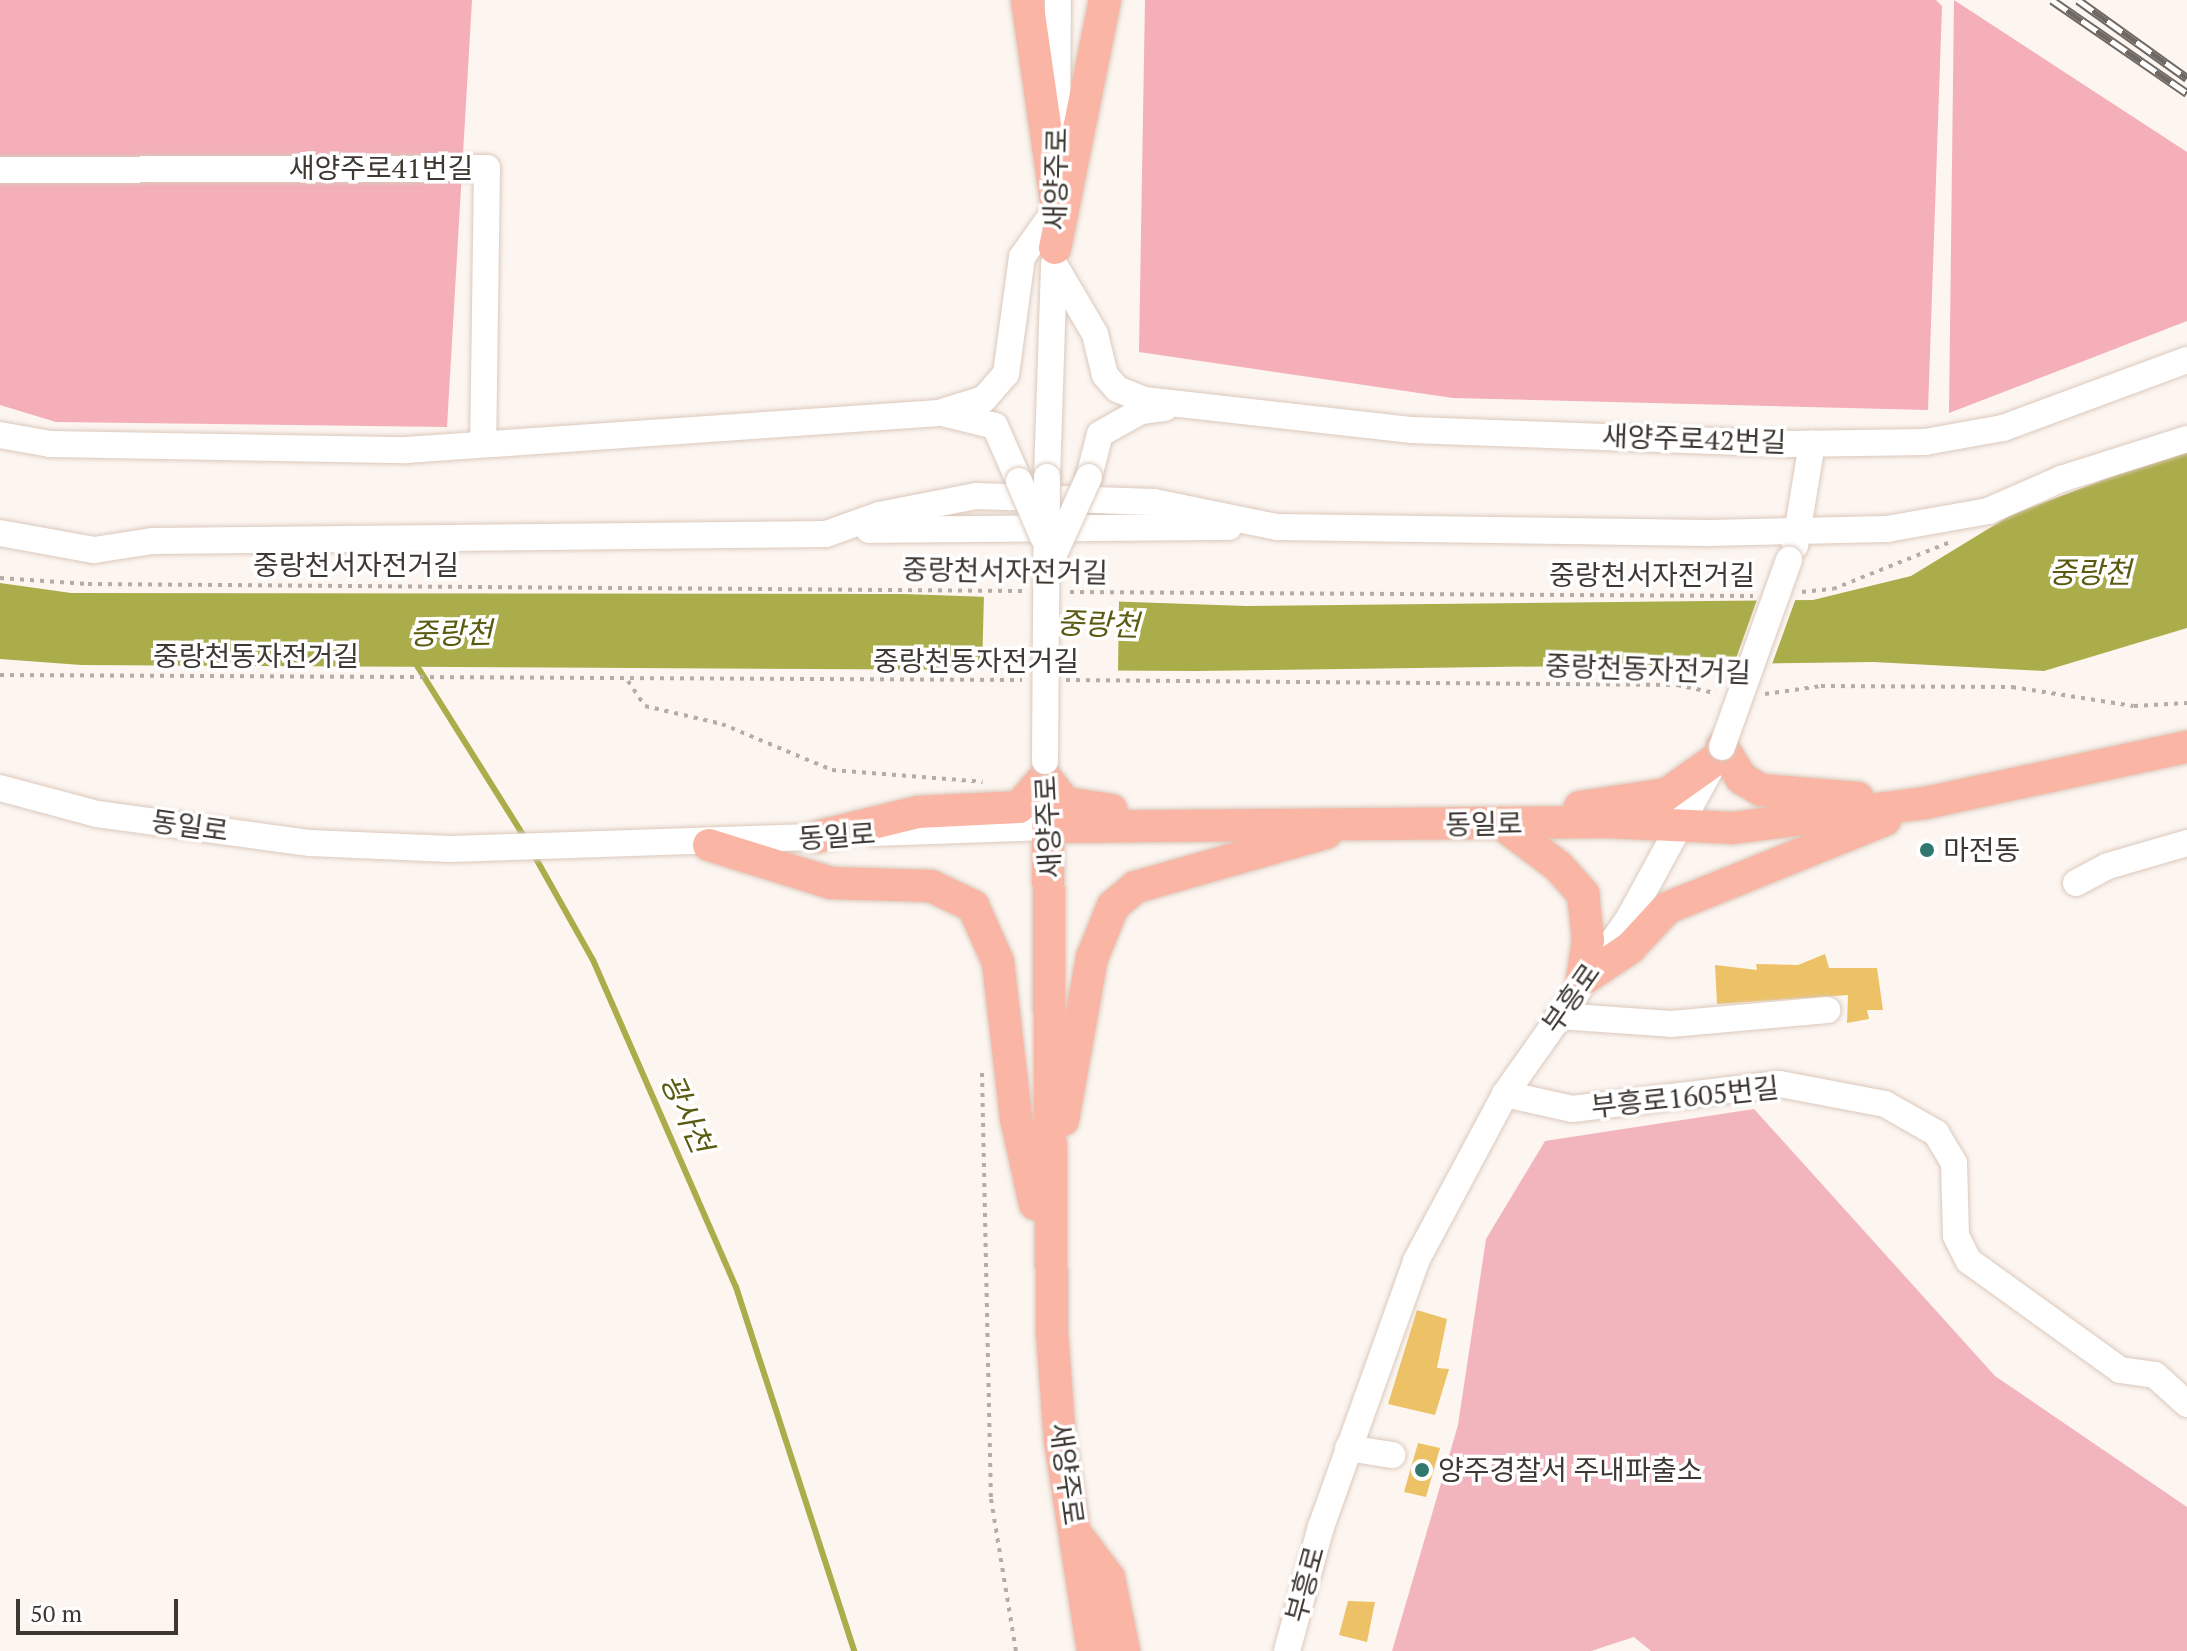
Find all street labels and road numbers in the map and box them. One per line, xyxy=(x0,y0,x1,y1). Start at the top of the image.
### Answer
street label: 새양주로 xyxy=(1038,127,1074,231)
street label: 새양주로41번길 xyxy=(289,151,473,185)
street label: 새양주로42번길 xyxy=(1601,419,1787,459)
street label: 중랑천서자전거길 xyxy=(253,548,459,582)
street label: 중랑천서자전거길 xyxy=(902,552,1108,590)
street label: 중랑천서자전거길 xyxy=(1549,558,1755,592)
street label: 중랑천동자전거길 xyxy=(153,639,359,673)
street label: 중랑천동자전거길 xyxy=(873,644,1079,678)
street label: 중랑천동자전거길 xyxy=(1544,649,1752,689)
street label: 새양주로 xyxy=(1029,775,1067,879)
street label: 동일로 xyxy=(149,804,231,848)
street label: 동일로 xyxy=(1445,807,1523,841)
street label: 동일로 xyxy=(797,817,877,855)
street label: 부흥로 xyxy=(1535,957,1607,1039)
street label: 부흥로1605번길 xyxy=(1590,1070,1780,1124)
street label: 새양주로 xyxy=(1043,1421,1091,1527)
street label: 부흥로 xyxy=(1279,1542,1331,1626)

